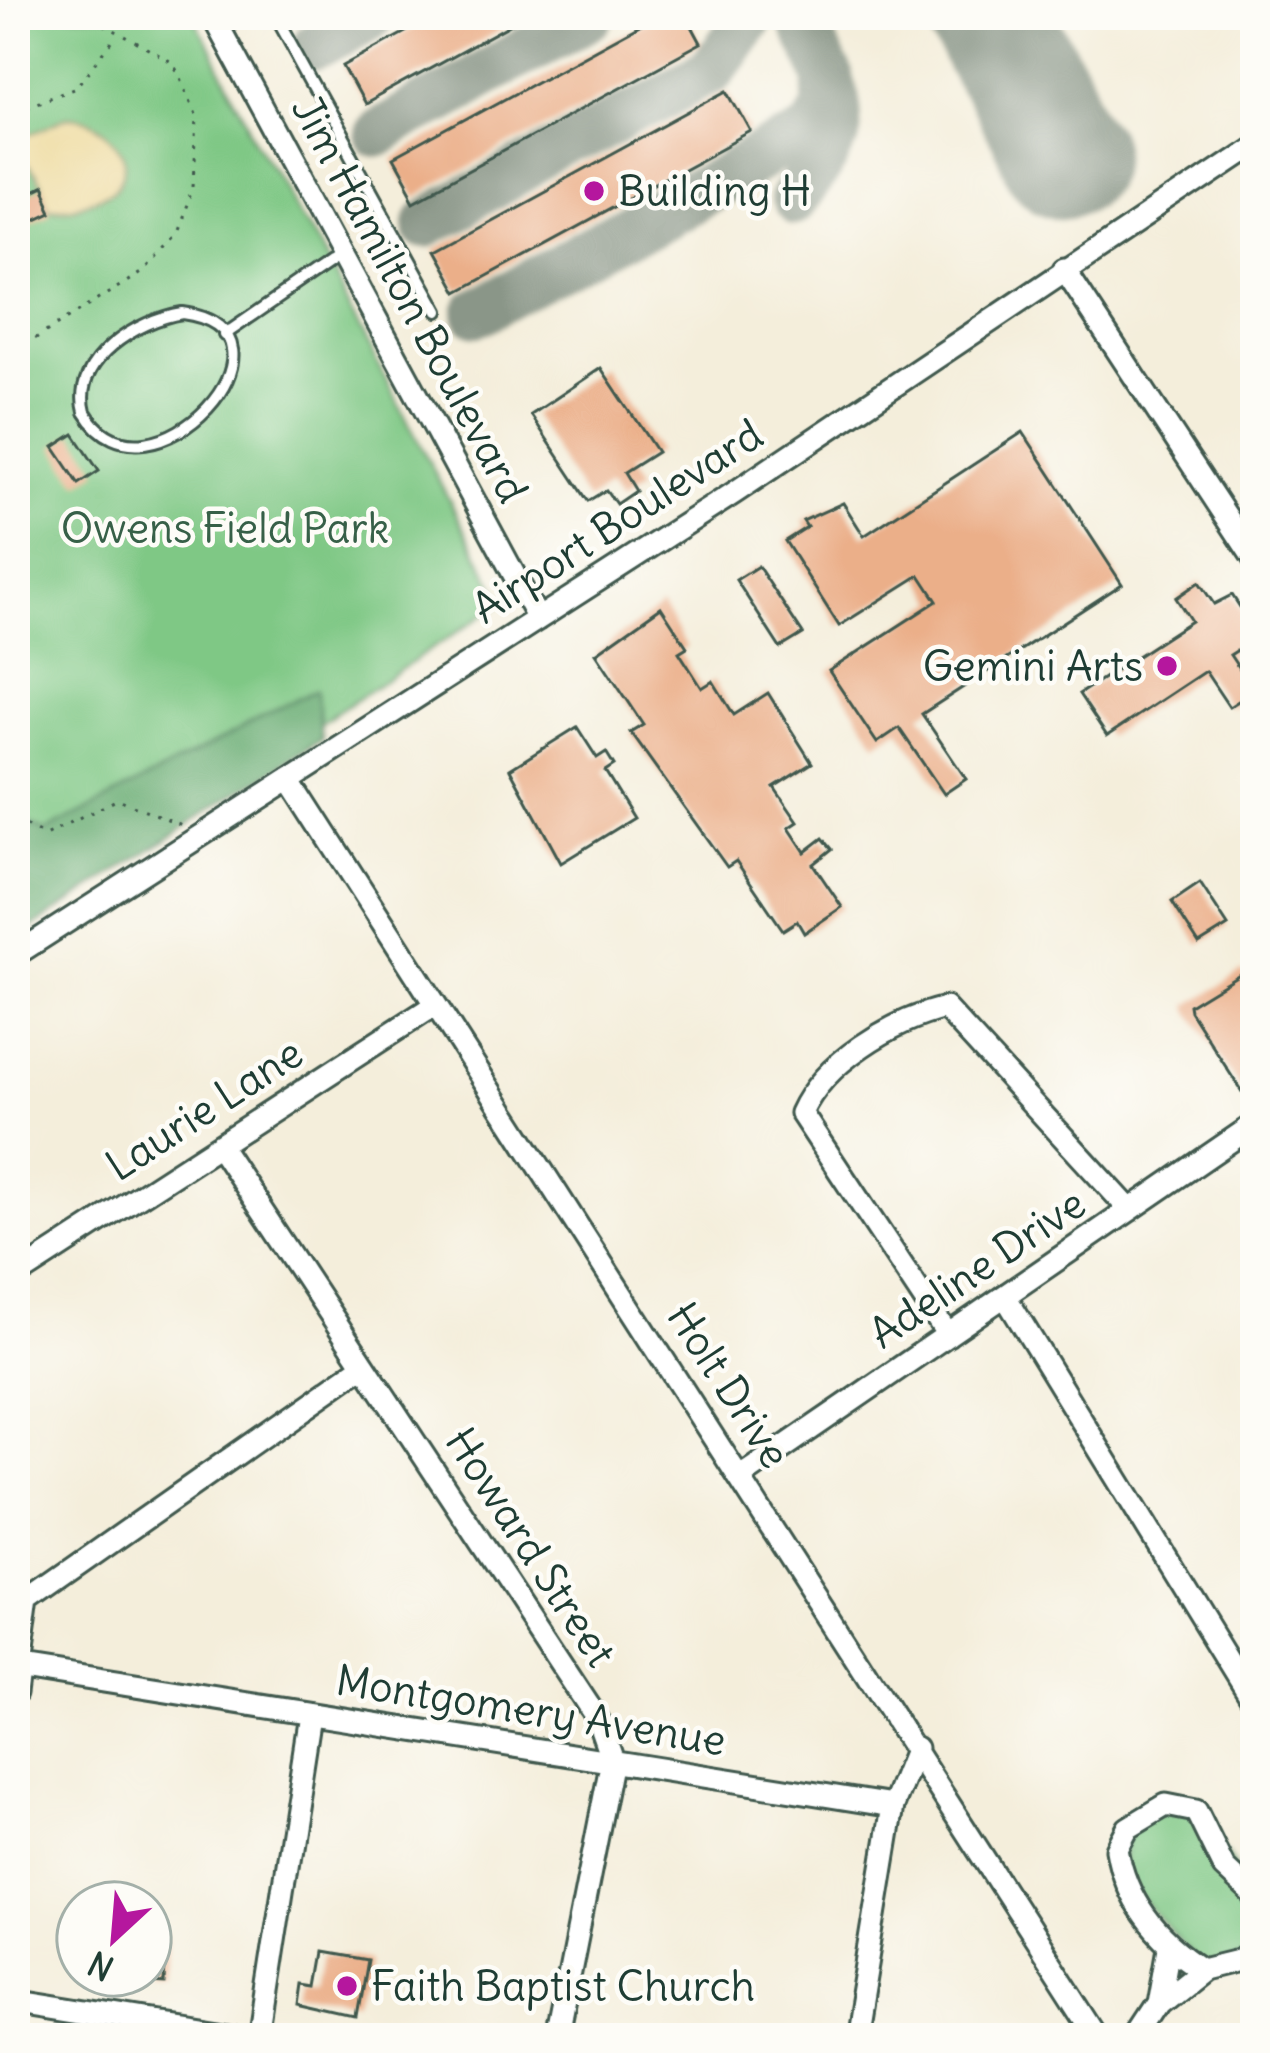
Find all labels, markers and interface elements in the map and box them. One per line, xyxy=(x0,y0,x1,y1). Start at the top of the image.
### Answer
street label: Jim Hamilton Boulevard xyxy=(281,87,539,511)
place label: Building H xyxy=(618,165,811,217)
marker: Building H xyxy=(581,178,607,204)
street label: Airport Boulevard xyxy=(462,408,772,634)
park label: Owens Field Park xyxy=(61,502,389,554)
place label: Gemini Arts xyxy=(923,640,1143,692)
marker: Gemini Arts xyxy=(1154,653,1180,679)
street label: Laurie Lane xyxy=(96,1026,312,1192)
street label: Adeline Drive xyxy=(859,1177,1095,1359)
street label: Holt Drive xyxy=(656,1293,802,1477)
street label: Howard Street xyxy=(435,1418,627,1676)
street label: Montgomery Avenue xyxy=(332,1654,730,1766)
north arrow xyxy=(54,1879,174,1999)
text: N xyxy=(81,1942,120,1990)
place label: Faith Baptist Church xyxy=(371,1960,755,2012)
marker: Faith Baptist Church xyxy=(334,1973,360,1999)

